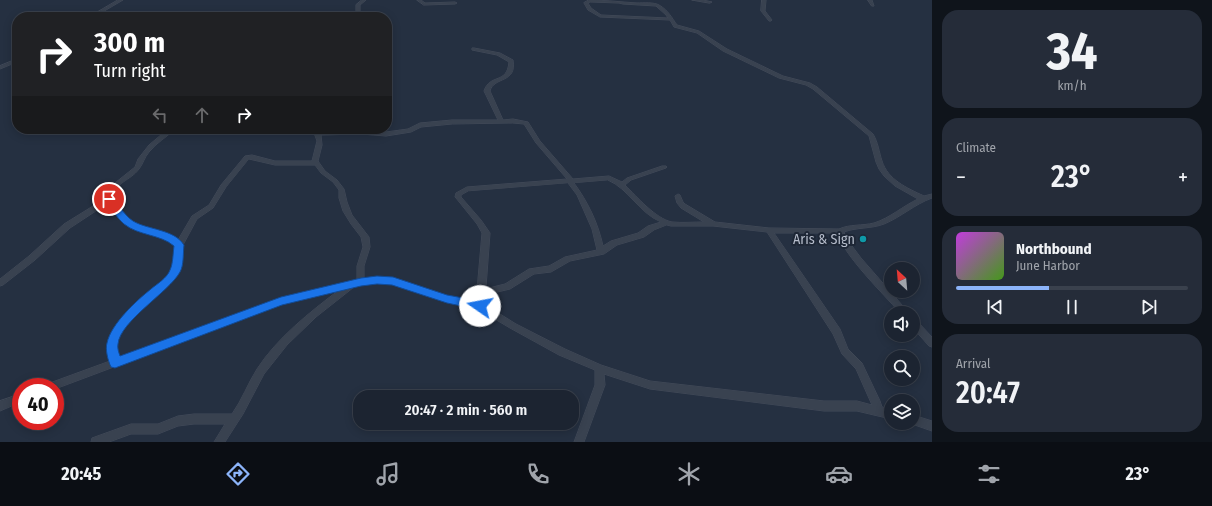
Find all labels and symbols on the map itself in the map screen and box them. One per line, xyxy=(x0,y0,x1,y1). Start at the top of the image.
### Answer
pin xyxy=(92,182,126,216)
place label: Aris & Sign xyxy=(793,231,855,248)
marker: Aris & Sign xyxy=(858,234,868,244)
north arrow xyxy=(884,262,920,298)
position arrow xyxy=(459,285,501,327)
speed limit sign: 40 xyxy=(12,378,64,430)

